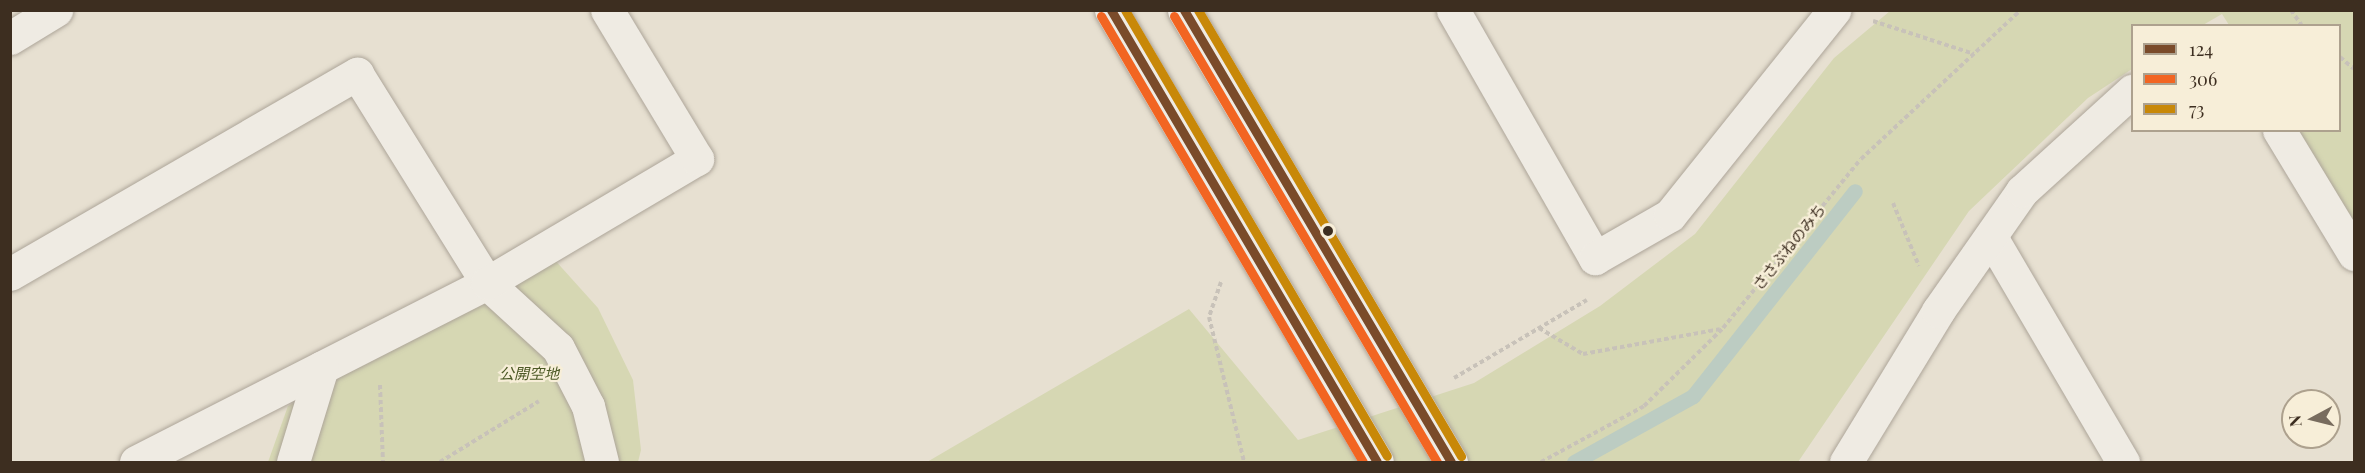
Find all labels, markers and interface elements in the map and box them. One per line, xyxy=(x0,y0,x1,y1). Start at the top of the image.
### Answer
legend xyxy=(2131,24,2341,132)
text: 124 xyxy=(2189,37,2213,61)
text: 306 xyxy=(2189,67,2217,91)
text: 73 xyxy=(2189,97,2204,121)
street label: ささぶねのみち xyxy=(1749,201,1829,293)
unlabelled marker xyxy=(1322,225,1334,237)
park label: 公開空地 xyxy=(499,365,559,383)
north arrow xyxy=(2281,389,2341,449)
text: N xyxy=(2283,414,2306,428)

